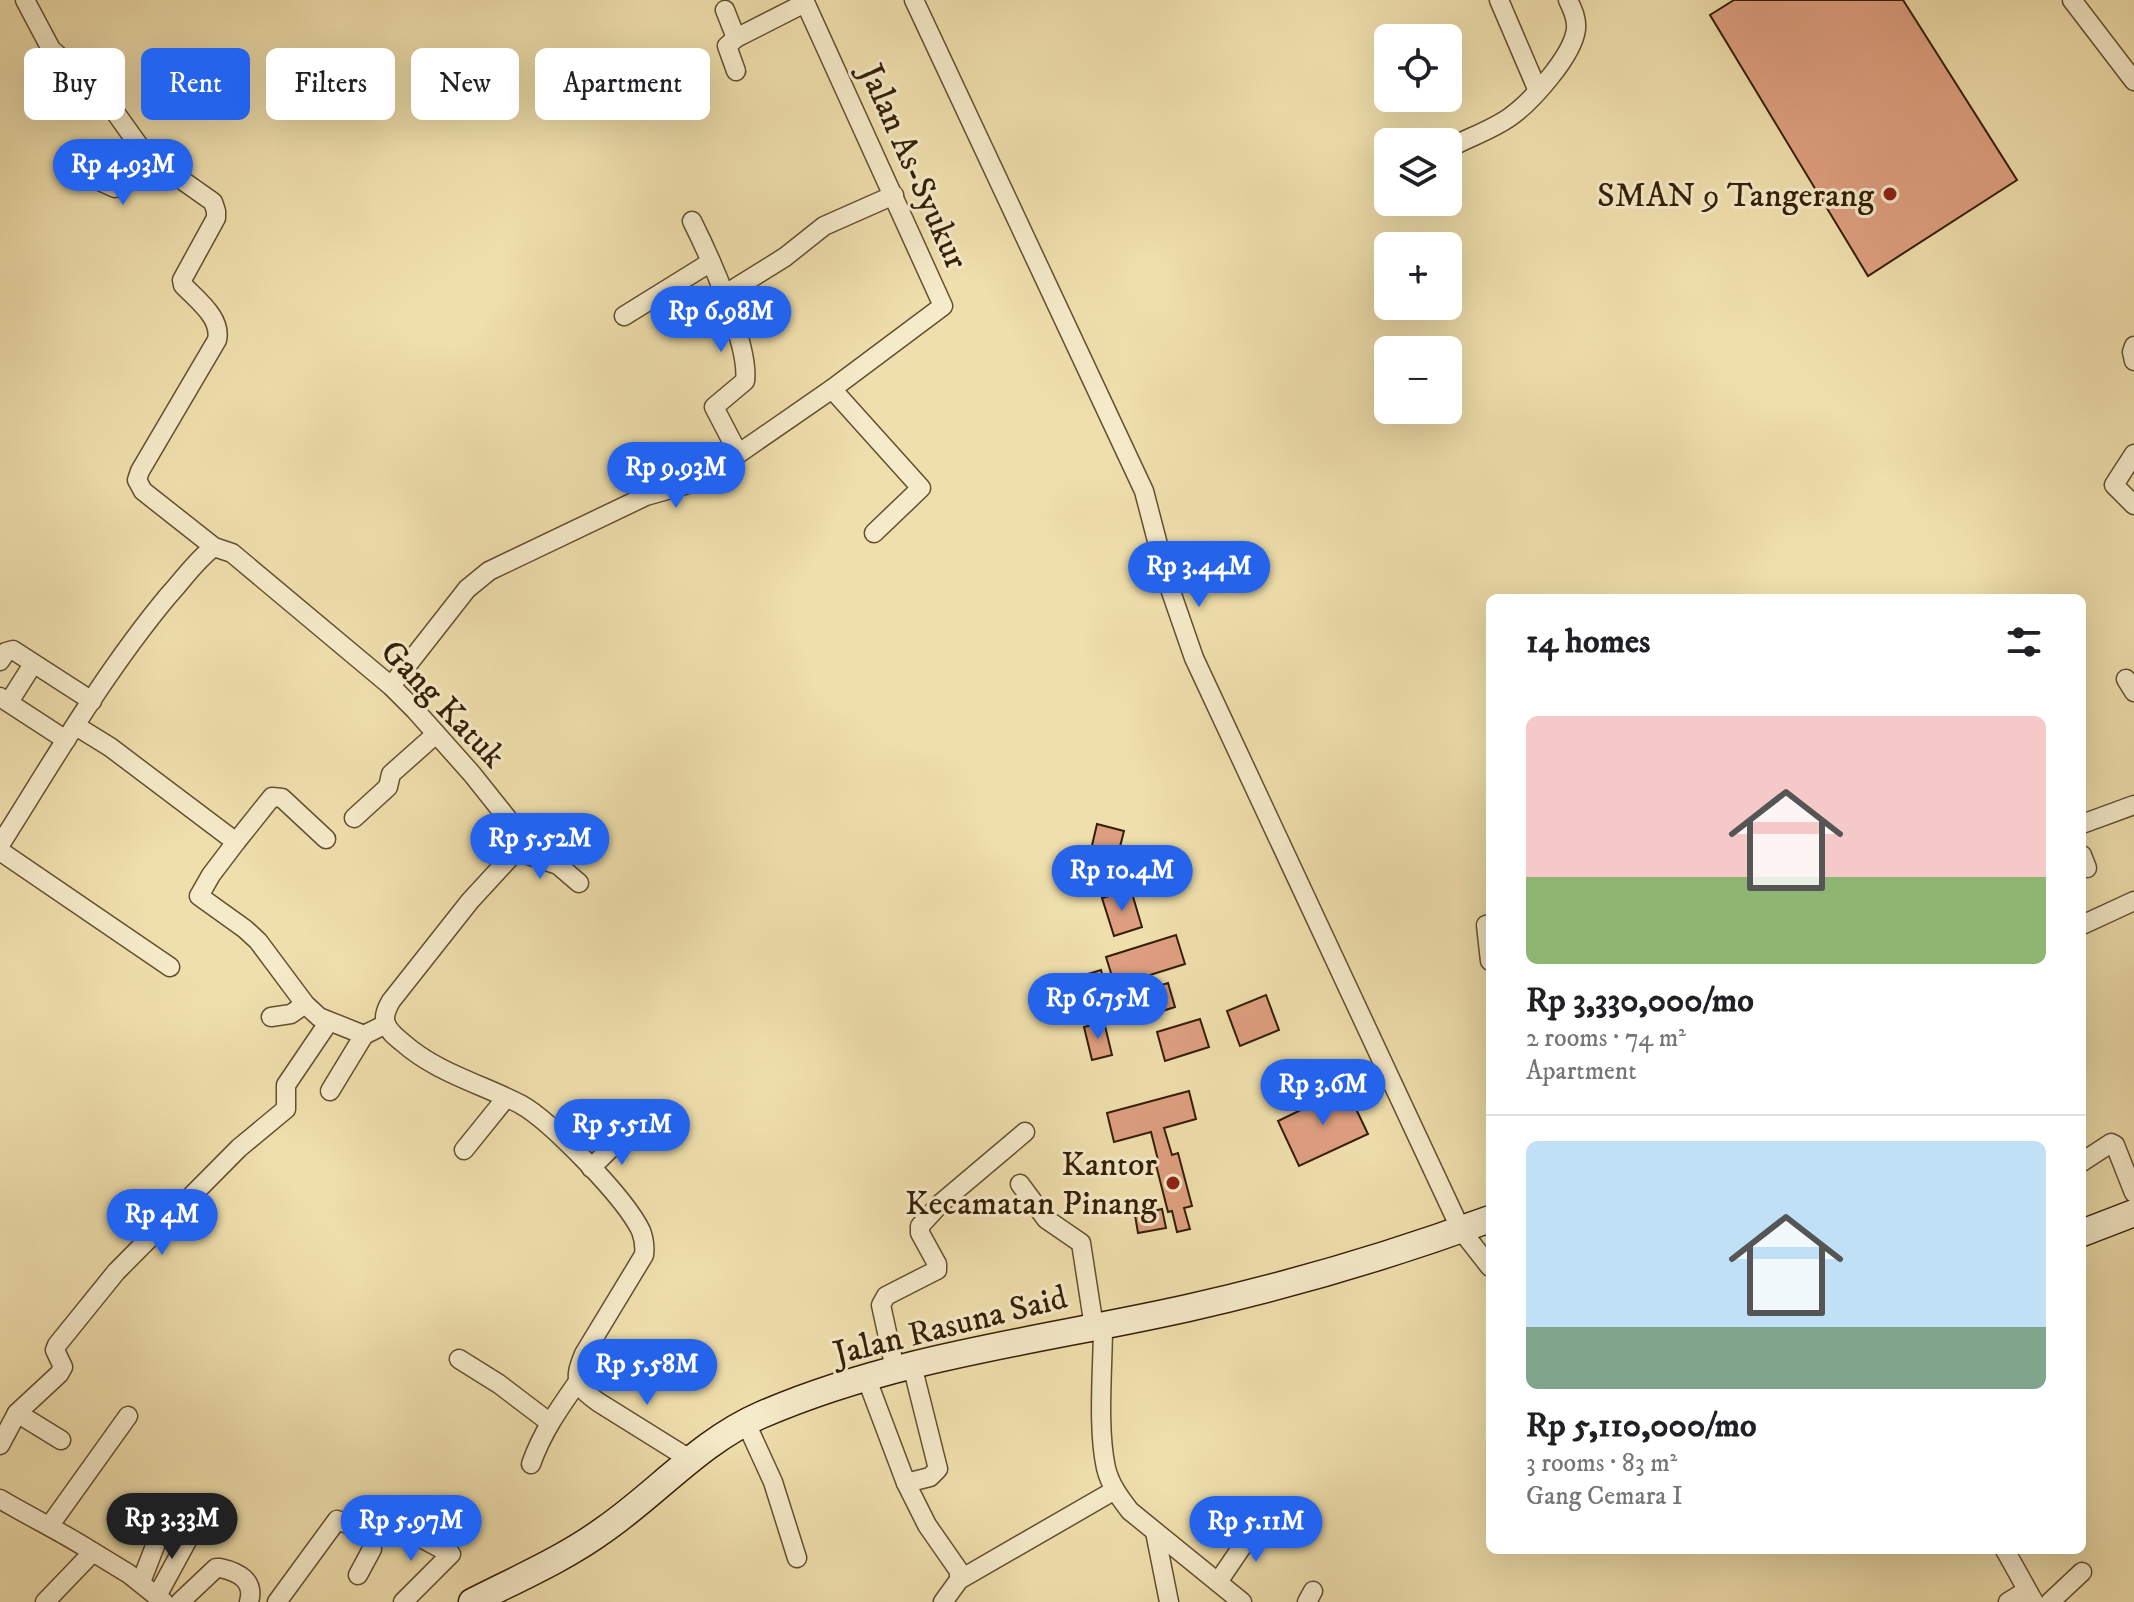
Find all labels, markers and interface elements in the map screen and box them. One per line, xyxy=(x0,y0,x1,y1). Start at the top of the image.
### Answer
map controls xyxy=(1374,24,1462,424)
button: locate xyxy=(1374,24,1462,112)
chip: Buy xyxy=(24,48,125,120)
chip: Rent xyxy=(141,48,250,120)
chip: Filters xyxy=(266,48,395,120)
chip: New xyxy=(411,48,519,120)
chip: Apartment xyxy=(535,48,710,120)
street label: Jalan As-Syukur xyxy=(848,55,977,276)
button: layers xyxy=(1374,128,1462,216)
pin: Rp 4.93M xyxy=(40,139,206,207)
text: Rp 4.93M xyxy=(71,148,175,181)
place label: SMAN 9 Tangerang xyxy=(1597,175,1874,217)
marker: SMAN 9 Tangerang xyxy=(1881,185,1899,203)
button: + xyxy=(1374,232,1462,320)
pin: Rp 6.98M xyxy=(638,286,804,354)
text: Rp 6.98M xyxy=(668,295,774,328)
button: − xyxy=(1374,336,1462,424)
pin: Rp 9.93M xyxy=(593,442,759,510)
text: Rp 9.93M xyxy=(625,451,727,484)
pin: Rp 3.44M xyxy=(1116,541,1282,609)
text: Rp 3.44M xyxy=(1146,550,1252,583)
icon: filters xyxy=(2002,620,2046,664)
text: 14 homes xyxy=(1526,621,1650,663)
street label: Gang Katuk xyxy=(371,631,514,777)
icon: home xyxy=(1714,768,1858,912)
pin: Rp 5.52M xyxy=(457,813,623,881)
text: Rp 5.52M xyxy=(488,822,592,855)
pin: Rp 10.4M xyxy=(1039,845,1205,913)
text: Rp 10.4M xyxy=(1070,854,1174,887)
pin: Rp 6.75M xyxy=(1015,973,1181,1041)
text: Rp 3,330,000/mo xyxy=(1526,980,1754,1022)
text: Rp 6.75M xyxy=(1046,982,1150,1015)
text: 2 rooms · 74 m² xyxy=(1526,1022,1686,1055)
text: Apartment xyxy=(1526,1055,1637,1088)
pin: Rp 3.6M xyxy=(1249,1059,1397,1127)
text: Rp 3.6M xyxy=(1278,1068,1368,1101)
pin: Rp 5.51M xyxy=(539,1099,705,1167)
text: Rp 5.51M xyxy=(572,1108,672,1141)
place label: Kantor Kecamatan Pinang xyxy=(905,1144,1157,1225)
marker: Kantor Kecamatan Pinang xyxy=(1164,1174,1182,1192)
pin: Rp 4M xyxy=(106,1189,218,1257)
icon: home xyxy=(1714,1193,1858,1337)
text: Rp 4M xyxy=(125,1198,199,1231)
street label: Jalan Rasuna Said xyxy=(826,1277,1072,1376)
pin: Rp 5.58M xyxy=(564,1339,730,1407)
text: Rp 5.58M xyxy=(595,1348,699,1381)
text: Rp 5,110,000/mo xyxy=(1526,1405,1756,1447)
text: 3 rooms · 83 m² xyxy=(1526,1447,1677,1480)
text: Gang Cemara I xyxy=(1526,1480,1683,1513)
pin: Rp 3.33M xyxy=(89,1493,255,1561)
pin: Rp 5.97M xyxy=(328,1495,494,1563)
pin: Rp 5.11M xyxy=(1173,1496,1339,1564)
text: Rp 3.33M xyxy=(125,1502,219,1535)
text: Rp 5.97M xyxy=(359,1504,463,1537)
text: Rp 5.11M xyxy=(1207,1505,1305,1538)

